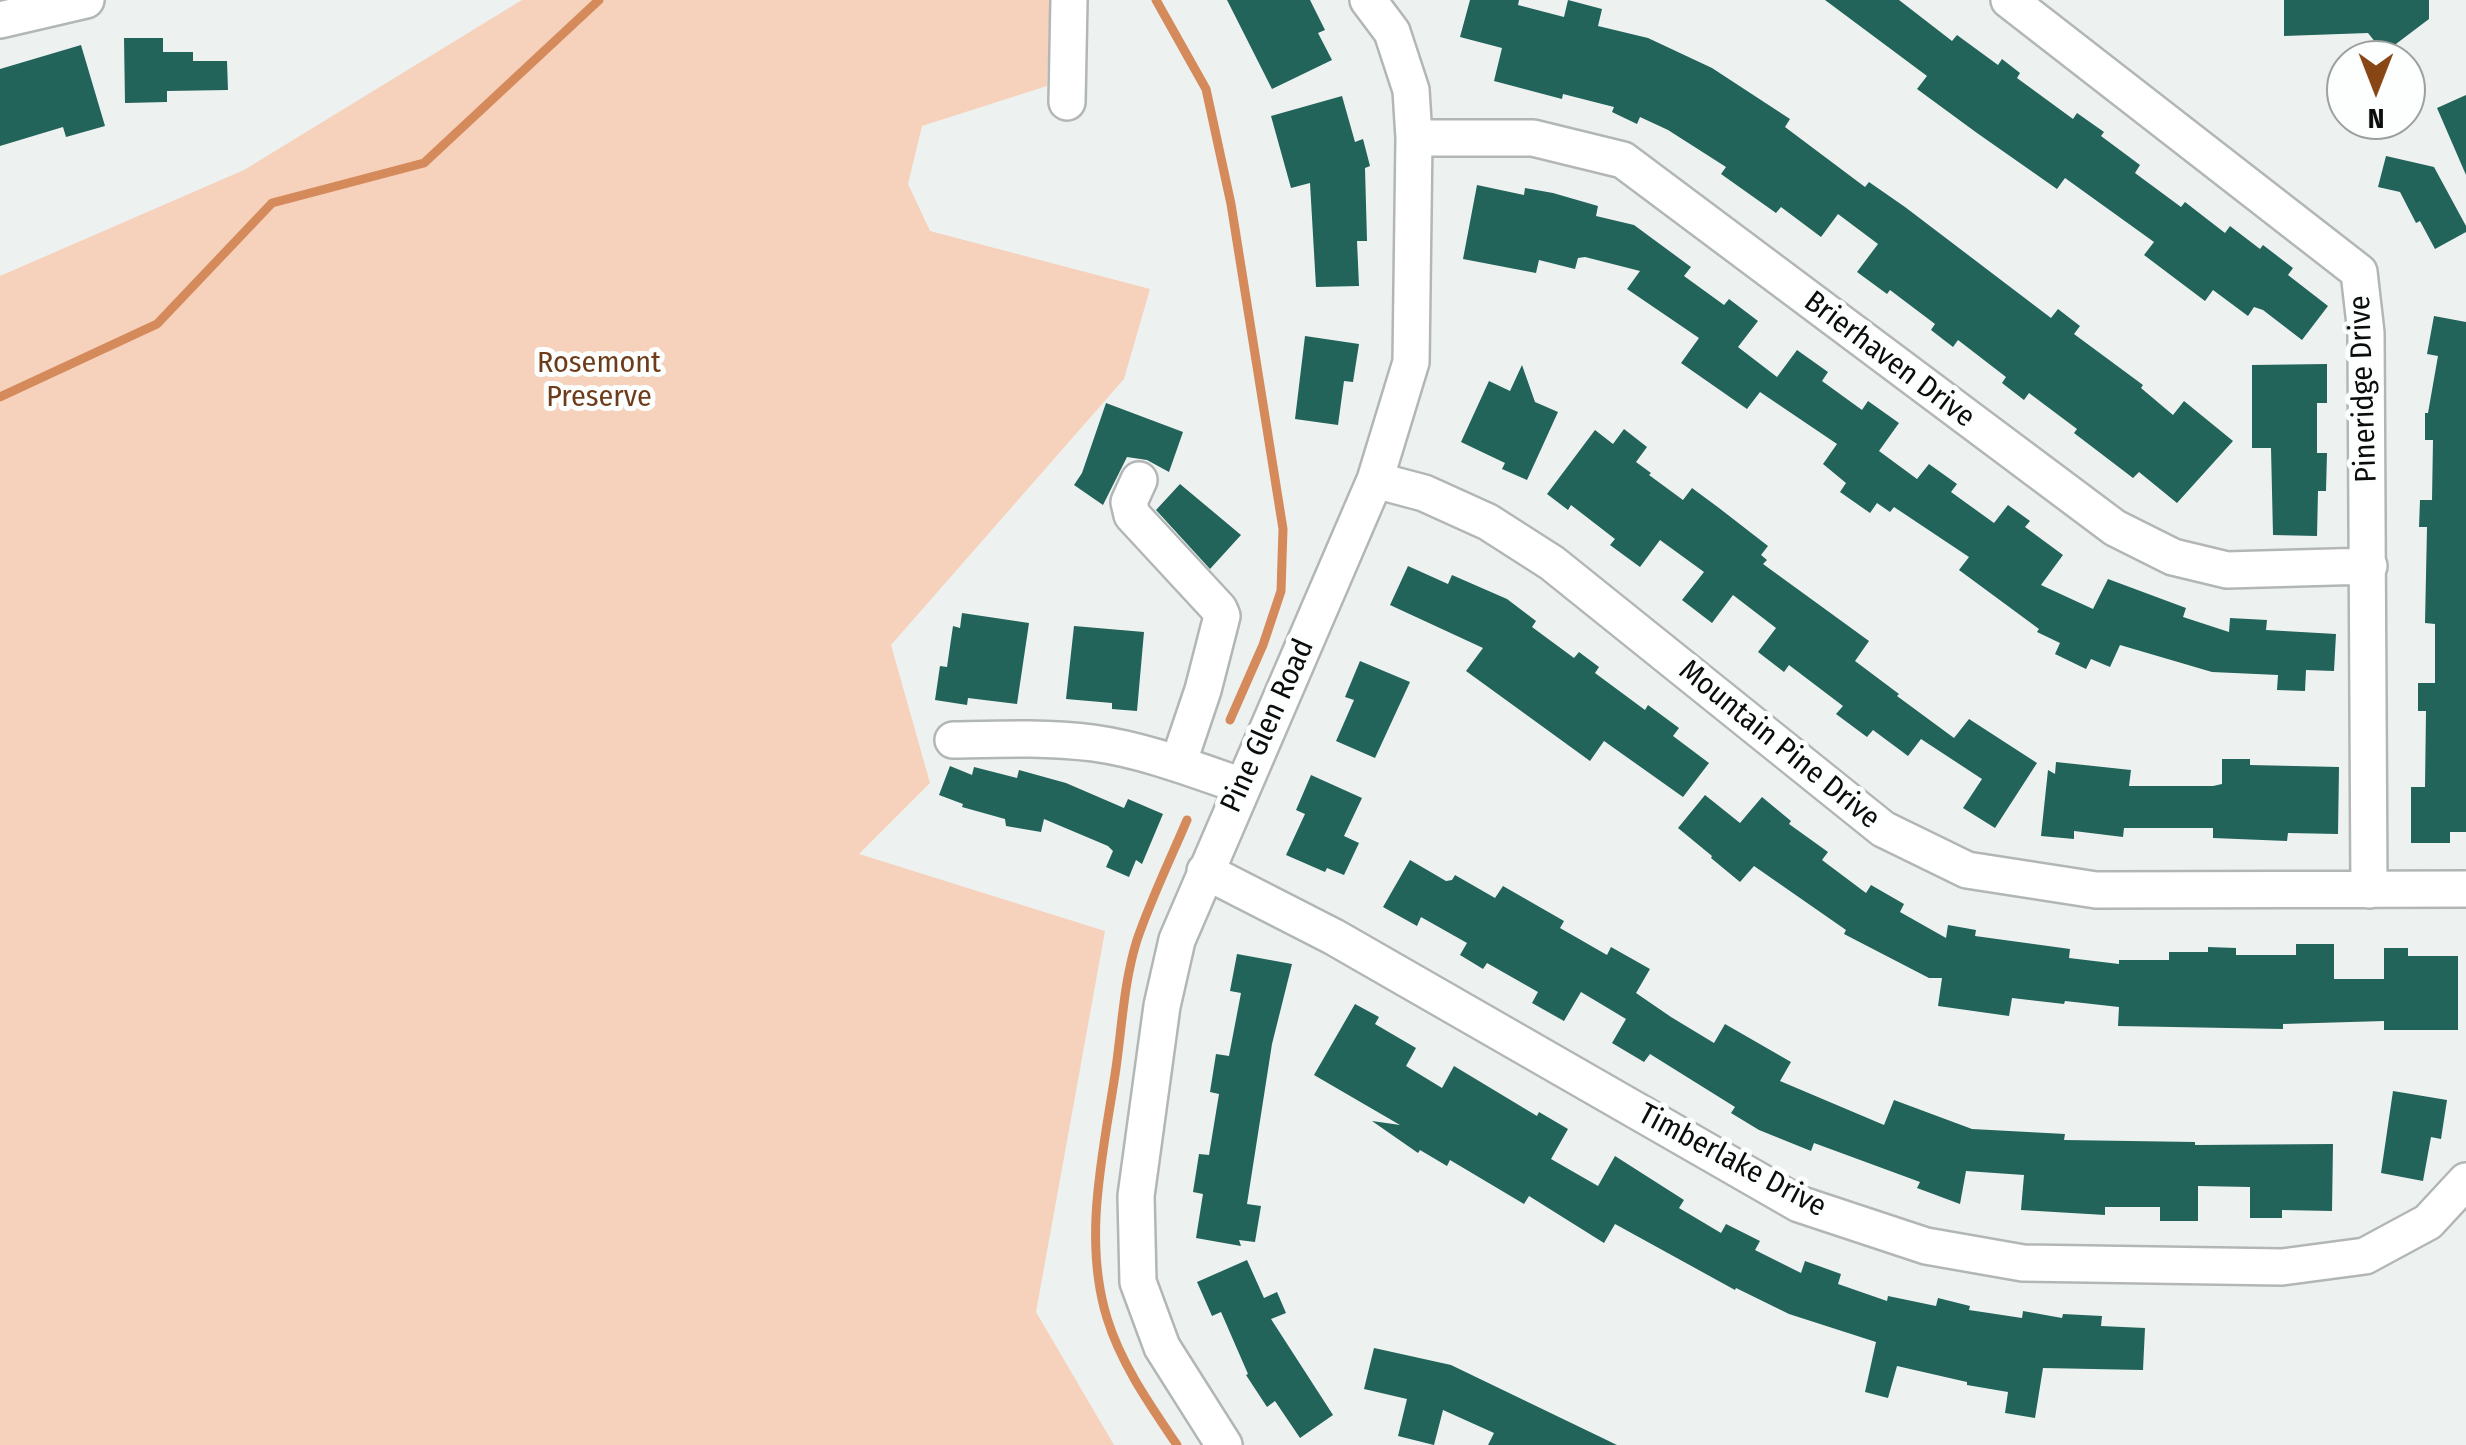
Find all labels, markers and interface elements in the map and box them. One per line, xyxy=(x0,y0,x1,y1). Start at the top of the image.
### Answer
north arrow xyxy=(2326,40,2426,140)
text: N xyxy=(2368,102,2384,135)
street label: Brierhaven Drive xyxy=(1797,284,1981,436)
street label: Pineridge Drive xyxy=(2343,295,2385,483)
park label: Rosemont Preserve xyxy=(537,346,661,416)
street label: Pine Glen Road xyxy=(1214,634,1322,818)
street label: Mountain Pine Drive xyxy=(1671,653,1887,837)
street label: Timberlake Drive xyxy=(1632,1096,1832,1226)

